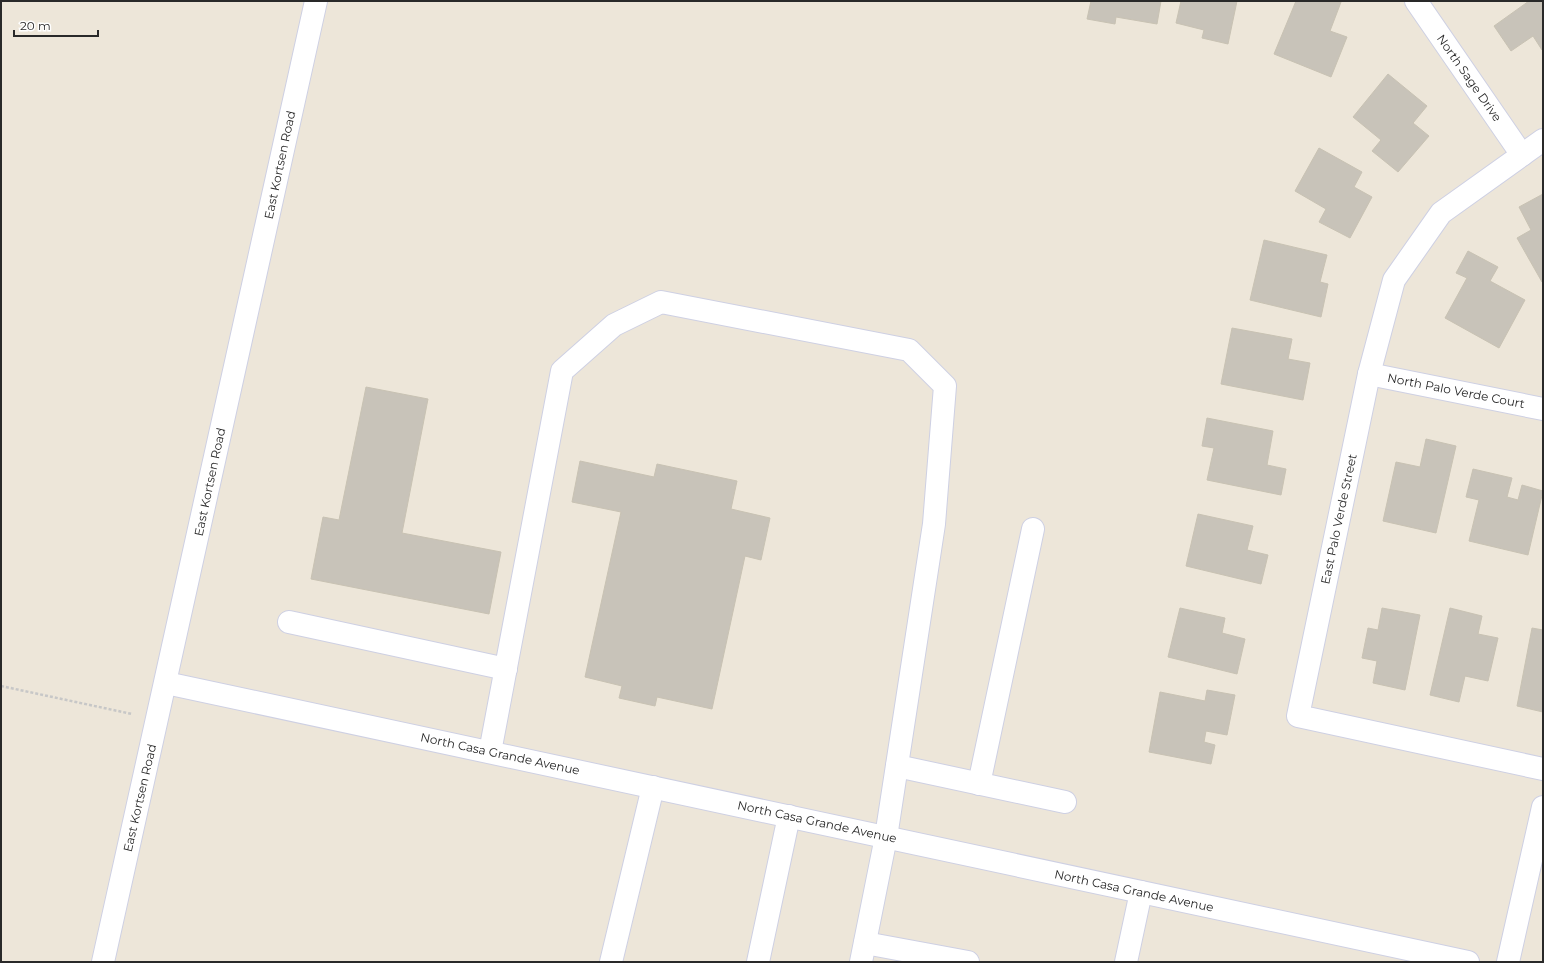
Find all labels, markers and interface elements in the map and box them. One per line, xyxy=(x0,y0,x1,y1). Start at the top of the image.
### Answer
scale bar xyxy=(14,12,98,38)
text: 20 m xyxy=(20,18,51,33)
street label: North Sage Drive xyxy=(1434,31,1505,124)
street label: East Kortsen Road xyxy=(261,109,298,220)
street label: North Palo Verde Court xyxy=(1386,370,1526,411)
street label: East Kortsen Road xyxy=(191,426,228,537)
street label: East Palo Verde Street xyxy=(1317,452,1360,585)
street label: North Casa Grande Avenue xyxy=(419,729,581,778)
street label: East Kortsen Road xyxy=(120,742,159,853)
street label: North Casa Grande Avenue xyxy=(736,797,898,846)
street label: North Casa Grande Avenue xyxy=(1053,866,1215,915)

